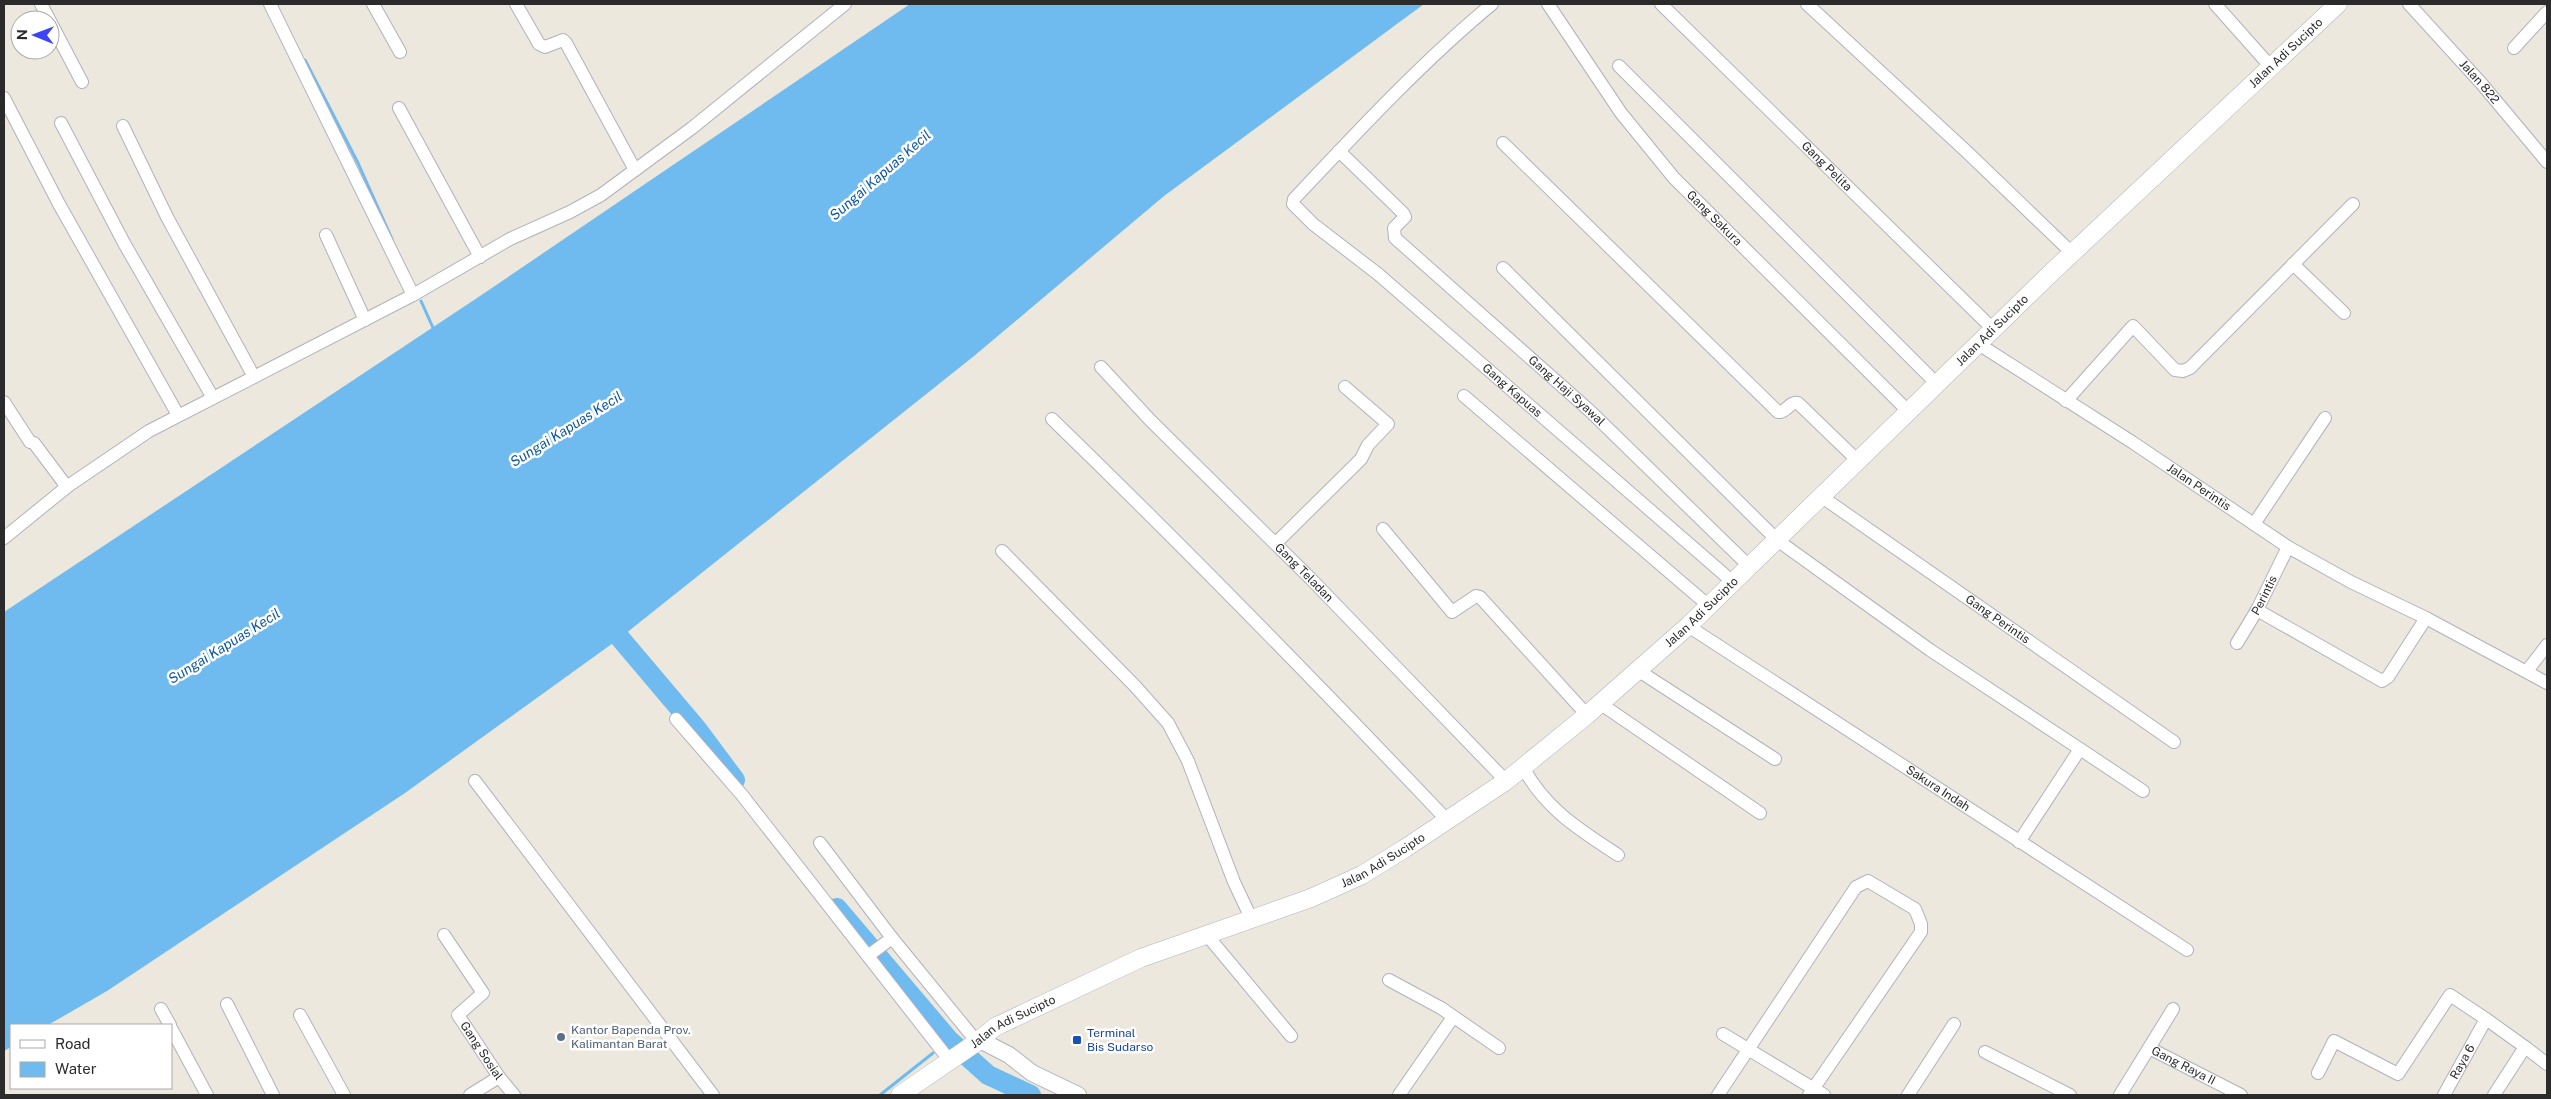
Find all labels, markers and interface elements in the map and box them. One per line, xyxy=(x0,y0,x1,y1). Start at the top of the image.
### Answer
north arrow xyxy=(10,10,60,60)
street label: Jalan Adi Sucipto xyxy=(2246,15,2326,91)
text: N xyxy=(14,29,30,40)
street label: Jalan 822 xyxy=(2457,57,2502,107)
water label: Sungai Kapuas Kecil xyxy=(826,127,934,223)
street label: Gang Pelita xyxy=(1799,139,1855,194)
street label: Gang Sakura xyxy=(1684,188,1745,249)
street label: Jalan Adi Sucipto xyxy=(1953,292,2031,369)
street label: Gang Haji Syawal xyxy=(1526,353,1608,429)
street label: Gang Kapuas xyxy=(1479,361,1545,420)
water label: Sungai Kapuas Kecil xyxy=(507,388,625,470)
street label: Jalan Perintis xyxy=(2164,461,2234,513)
street label: Gang Teladan xyxy=(1272,540,1336,605)
street label: Perintis xyxy=(2248,573,2280,618)
street label: Jalan Adi Sucipto xyxy=(1662,574,1741,650)
street label: Gang Perintis xyxy=(1963,592,2033,647)
water label: Sungai Kapuas Kecil xyxy=(165,605,283,687)
street label: Sakura Indah xyxy=(1903,762,1973,814)
street label: Jalan Adi Sucipto xyxy=(1339,830,1428,891)
street label: Jalan Adi Sucipto xyxy=(968,992,1058,1051)
street label: Gang Sosial xyxy=(457,1019,506,1083)
place label: Kantor Bapenda Prov. Kalimantan Barat xyxy=(571,1023,691,1051)
legend xyxy=(10,1024,172,1089)
place label: Terminal Bis Sudarso xyxy=(1087,1026,1153,1054)
marker: Kantor Bapenda Prov. Kalimantan Barat xyxy=(555,1031,567,1043)
marker: Terminal Bis Sudarso xyxy=(1071,1034,1083,1046)
text: Road xyxy=(55,1035,91,1052)
street label: Raya 6 xyxy=(2447,1042,2478,1082)
street label: Gang Raya II xyxy=(2149,1044,2218,1088)
text: Water xyxy=(55,1060,97,1077)

